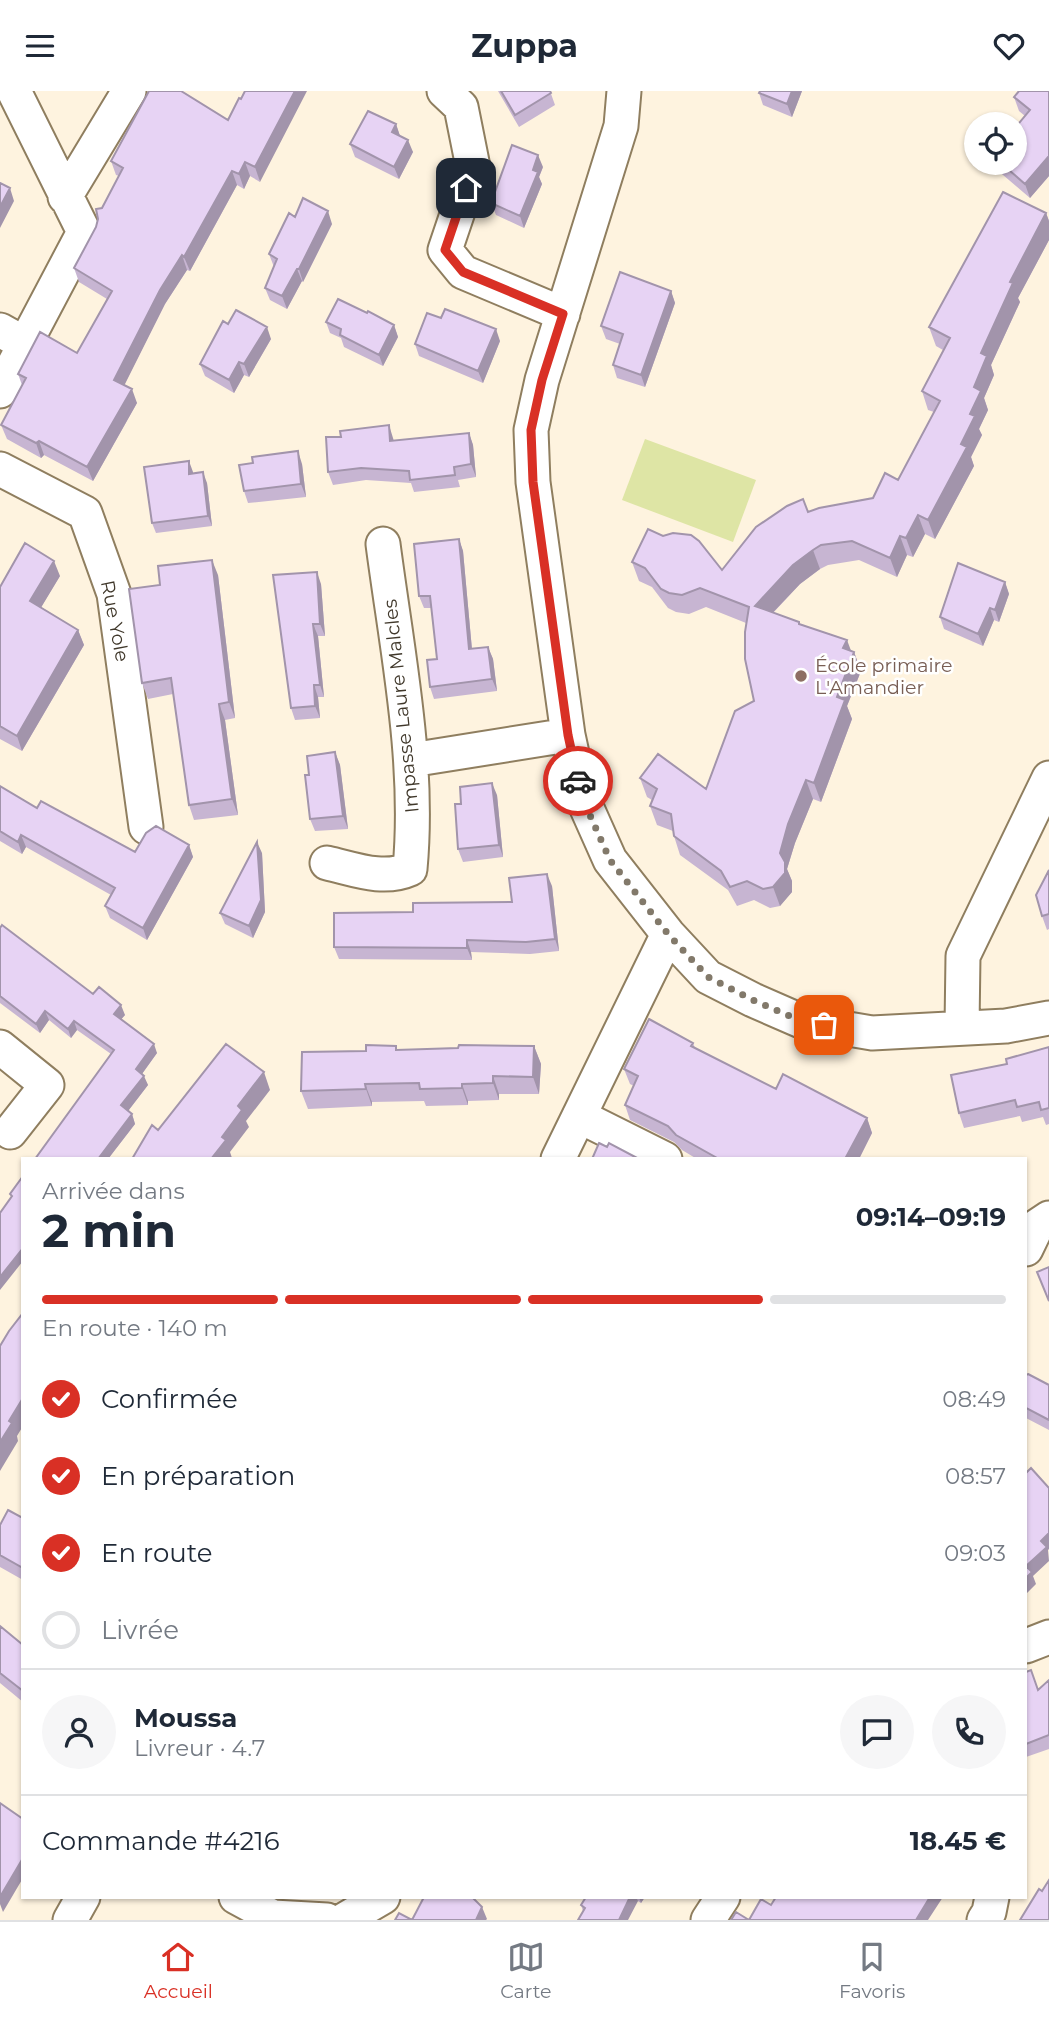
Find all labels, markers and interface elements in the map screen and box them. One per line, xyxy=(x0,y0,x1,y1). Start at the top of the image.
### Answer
text: Zuppa xyxy=(471,26,578,65)
icon: menu xyxy=(21,27,59,65)
icon: heart xyxy=(990,27,1028,65)
map controls xyxy=(964,112,1027,175)
button: locate xyxy=(964,112,1027,175)
pin xyxy=(436,158,496,218)
icon: home xyxy=(447,169,485,207)
street label: Rue Yole xyxy=(96,578,134,664)
street label: Impasse Laure Malcles xyxy=(378,598,424,814)
place label: École primaire L'Amandier xyxy=(815,654,952,699)
marker: École primaire L'Amandier xyxy=(793,668,809,684)
courier xyxy=(543,746,613,816)
icon: car xyxy=(559,762,597,800)
pin xyxy=(794,995,854,1055)
icon: bag xyxy=(805,1006,843,1044)
text: Arrivée dans xyxy=(42,1177,185,1205)
text: 09:14–09:19 xyxy=(856,1201,1006,1233)
text: 2 min xyxy=(42,1202,176,1259)
text: En route · 140 m xyxy=(42,1314,228,1342)
icon: check xyxy=(42,1380,80,1418)
text: Confirmée xyxy=(101,1383,238,1415)
text: 08:49 xyxy=(942,1385,1006,1413)
icon: check xyxy=(42,1457,80,1495)
text: En préparation xyxy=(101,1460,295,1492)
text: 08:57 xyxy=(945,1462,1006,1490)
icon: check xyxy=(42,1534,80,1572)
text: En route xyxy=(101,1537,212,1569)
text: 09:03 xyxy=(944,1539,1006,1567)
text: Livrée xyxy=(101,1614,179,1646)
button: person xyxy=(42,1695,116,1769)
button: chat xyxy=(840,1695,914,1769)
button: phone xyxy=(932,1695,1006,1769)
text: Moussa xyxy=(134,1702,237,1734)
text: Livreur · 4.7 xyxy=(134,1734,265,1762)
text: Commande #4216 xyxy=(42,1825,280,1857)
text: 18.45 € xyxy=(910,1825,1006,1857)
tab: Accueil xyxy=(144,1938,213,2003)
tab: Carte xyxy=(500,1938,552,2003)
tab: Favoris xyxy=(839,1938,905,2003)

